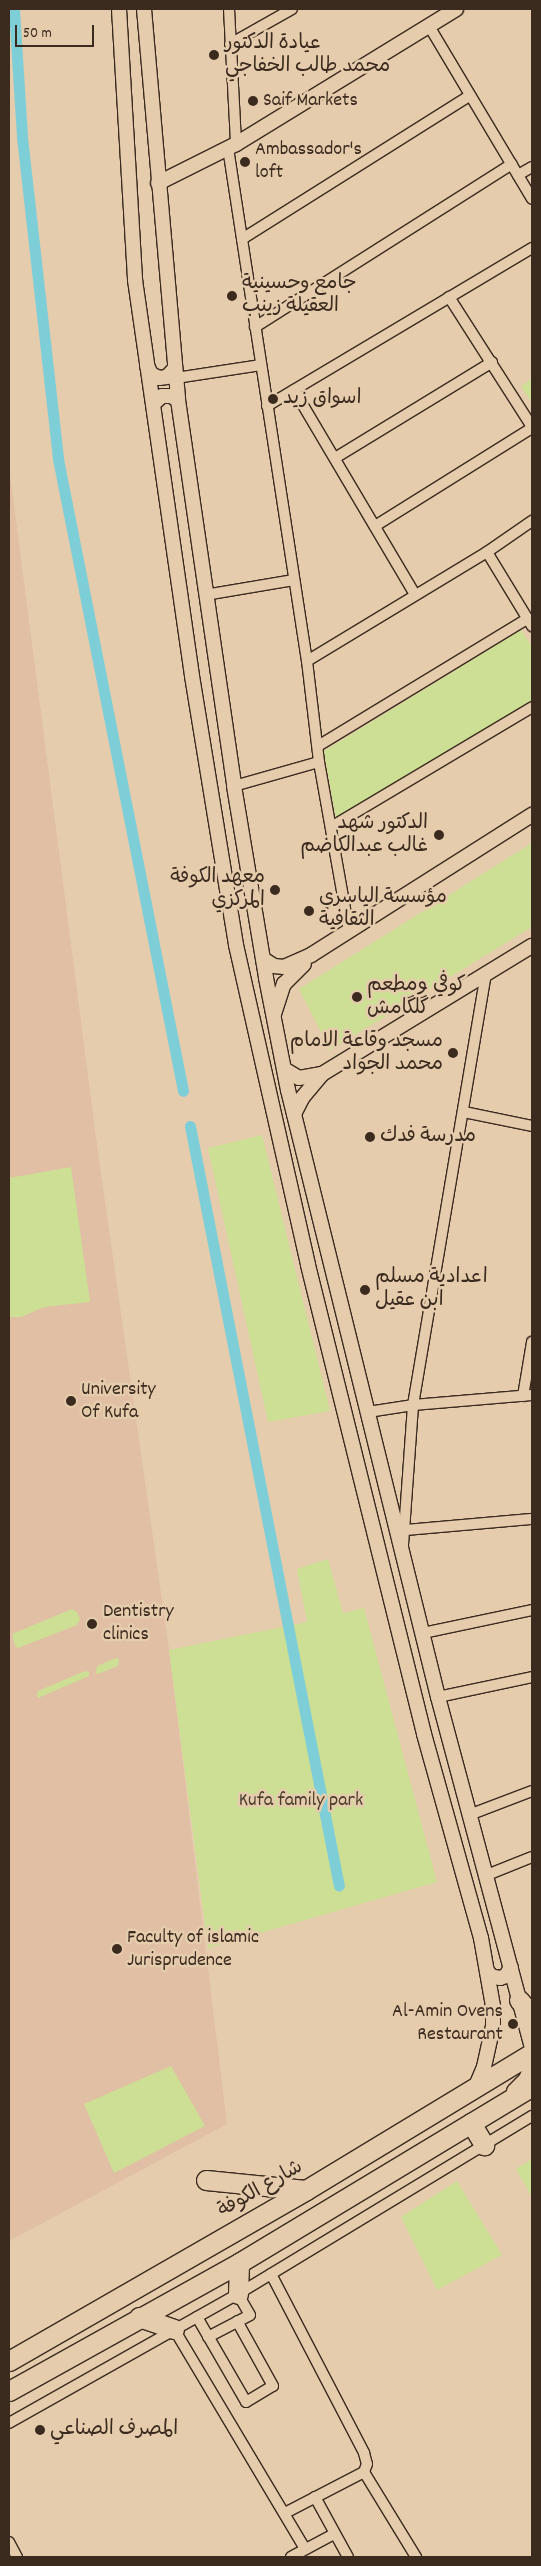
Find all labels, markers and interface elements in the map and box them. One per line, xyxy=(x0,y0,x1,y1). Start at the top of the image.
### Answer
scale bar xyxy=(18,15,96,47)
text: 50 m xyxy=(23,23,52,45)
place label: عيادة الدكتور محمد طالب الخفاجي xyxy=(225,32,390,79)
marker: عيادة الدكتور محمد طالب الخفاجي xyxy=(207,48,221,62)
place label: Saif Markets xyxy=(263,89,358,113)
marker: Saif Markets xyxy=(247,95,259,107)
place label: Ambassador's loft xyxy=(255,138,362,185)
marker: Ambassador's loft xyxy=(239,156,251,168)
place label: جامع وحسينية العقيلة زينب xyxy=(242,272,357,319)
marker: جامع وحسينية العقيلة زينب xyxy=(226,290,238,302)
place label: اسواق زيد xyxy=(283,387,361,411)
marker: اسواق زيد xyxy=(267,393,279,405)
place label: الدكتور شهد غالب عبدالكاضم xyxy=(300,812,428,859)
marker: الدكتور شهد غالب عبدالكاضم xyxy=(432,828,446,842)
place label: معهد الكوفة المركزي xyxy=(170,866,265,913)
marker: معهد الكوفة المركزي xyxy=(269,884,281,896)
place label: مؤسسة الياسري الثقافية xyxy=(319,887,447,934)
marker: مؤسسة الياسري الثقافية xyxy=(303,905,315,917)
place label: كوفي ومطعم گلگامش xyxy=(367,974,466,1021)
marker: كوفي ومطعم گلگامش xyxy=(351,991,363,1003)
place label: مسجد وقاعة الامام محمد الجواد xyxy=(290,1030,443,1077)
marker: مسجد وقاعة الامام محمد الجواد xyxy=(447,1047,459,1059)
place label: مدرسة فدك xyxy=(380,1125,476,1149)
marker: مدرسة فدك xyxy=(364,1131,376,1143)
place label: اعدادية مسلم ابن عقيل xyxy=(375,1266,488,1313)
marker: اعدادية مسلم ابن عقيل xyxy=(359,1284,371,1296)
place label: University Of Kufa xyxy=(81,1378,156,1425)
marker: University Of Kufa xyxy=(65,1395,77,1407)
place label: Dentistry clinics xyxy=(103,1600,174,1647)
marker: Dentistry clinics xyxy=(85,1617,99,1631)
park label: Kufa family park xyxy=(239,1789,363,1813)
place label: Faculty of islamic Jurisprudence xyxy=(127,1926,259,1973)
marker: Faculty of islamic Jurisprudence xyxy=(111,1943,123,1955)
place label: Al-Amin Ovens Restaurant xyxy=(392,2000,503,2047)
marker: Al-Amin Ovens Restaurant xyxy=(507,2018,519,2030)
street label: شارع الكوفة xyxy=(214,2156,308,2224)
place label: المصرف الصناعي xyxy=(50,2418,178,2442)
marker: المصرف الصناعي xyxy=(34,2424,46,2436)

